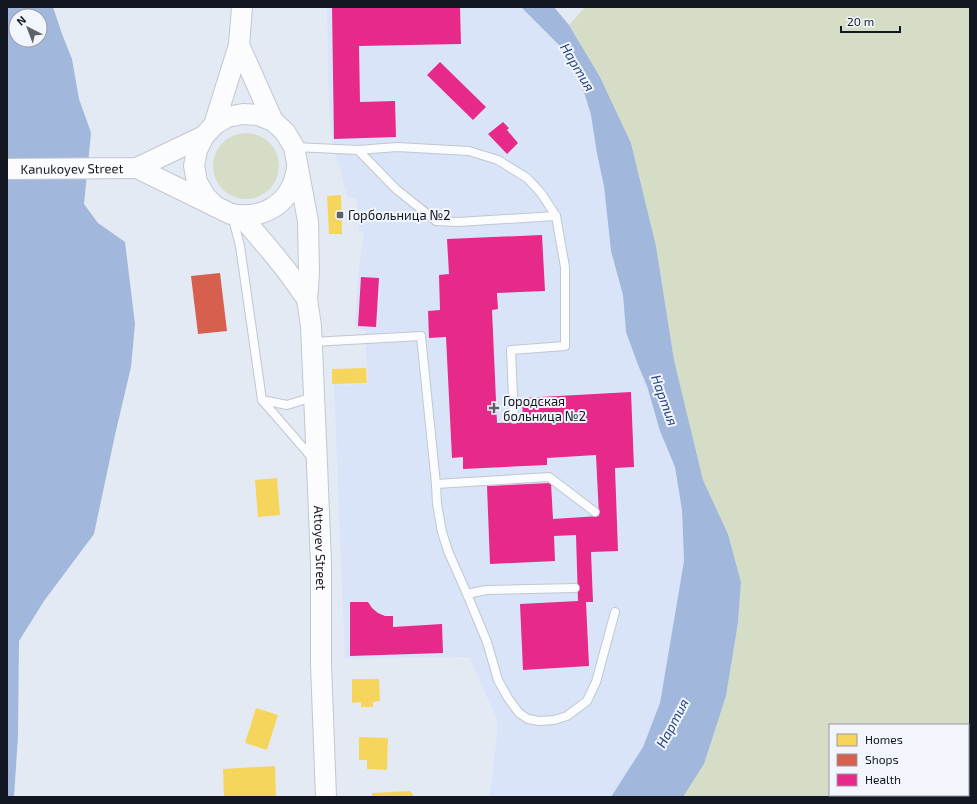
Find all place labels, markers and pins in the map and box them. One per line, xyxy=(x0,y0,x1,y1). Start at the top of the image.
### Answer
place label: Горбольница №2 xyxy=(348,207,451,223)
marker: Горбольница №2 xyxy=(335,210,345,220)
place label: Городская больница №2 xyxy=(503,393,586,424)
marker: Городская больница №2 xyxy=(488,402,500,414)

